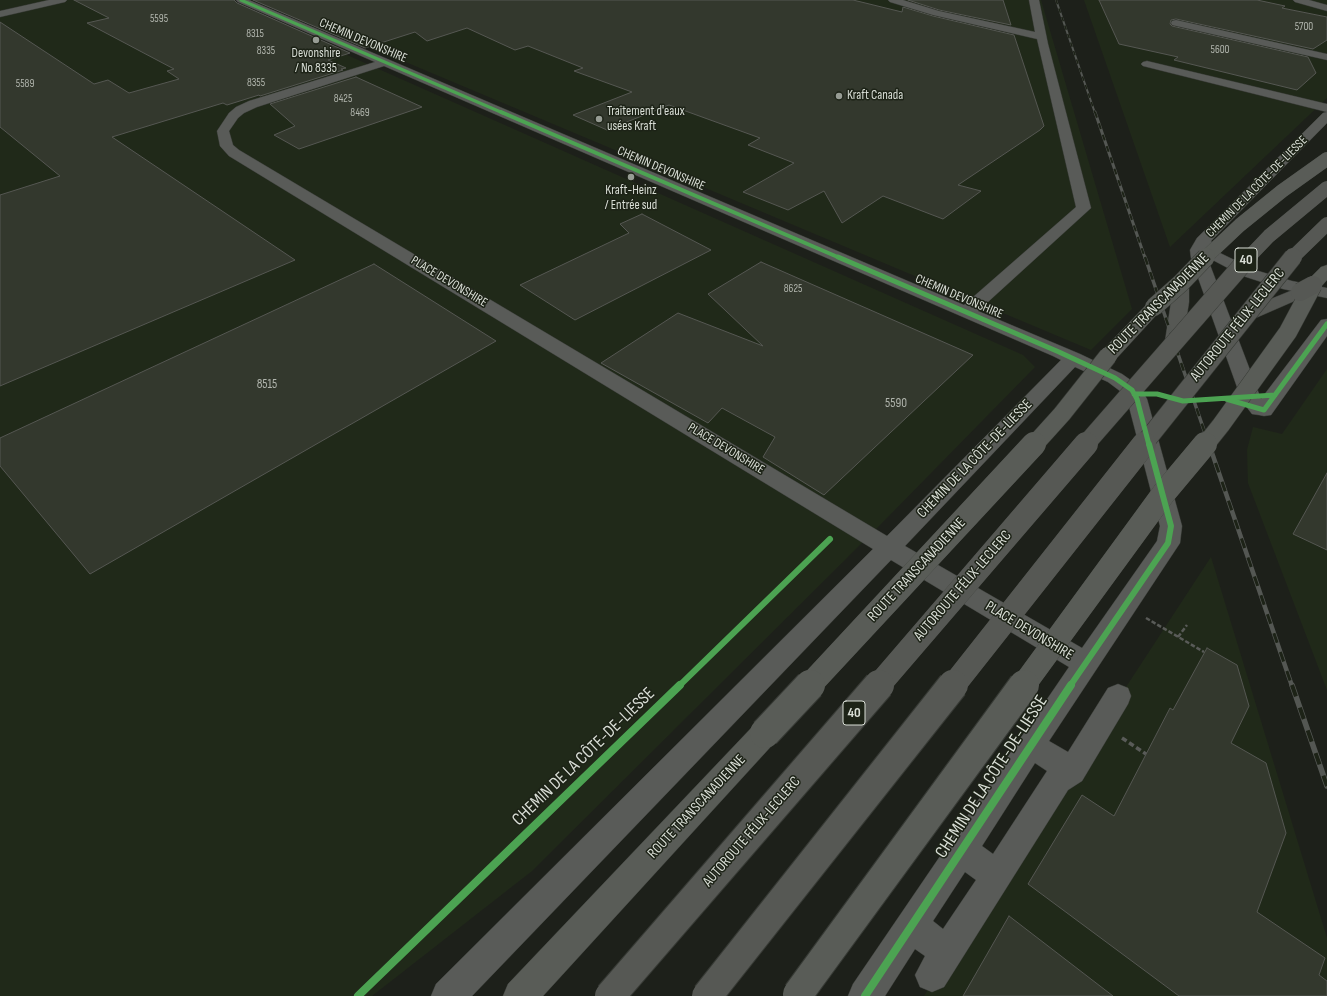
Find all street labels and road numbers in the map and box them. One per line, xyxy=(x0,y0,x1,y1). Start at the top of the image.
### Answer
street label: CHEMIN DEVONSHIRE xyxy=(317,15,409,67)
street label: CHEMIN DE LA CÔTE-DE-LIESSE xyxy=(1203,133,1311,241)
street label: CHEMIN DEVONSHIRE xyxy=(615,143,707,195)
road number: 40 xyxy=(1235,248,1257,272)
street label: ROUTE TRANSCANADIENNE xyxy=(1105,250,1213,358)
street label: PLACE DEVONSHIRE xyxy=(408,253,490,311)
street label: AUTOROUTE FÉLIX-LECLERC xyxy=(1187,265,1289,385)
street label: CHEMIN DEVONSHIRE xyxy=(913,271,1005,323)
street label: CHEMIN DE LA CÔTE-DE-LIESSE xyxy=(914,396,1036,522)
street label: PLACE DEVONSHIRE xyxy=(685,420,767,478)
street label: ROUTE TRANSCANADIENNE xyxy=(864,514,970,626)
street label: AUTOROUTE FÉLIX-LECLERC xyxy=(910,527,1016,645)
street label: PLACE DEVONSHIRE xyxy=(982,598,1076,664)
street label: CHEMIN DE LA CÔTE-DE-LIESSE xyxy=(508,683,660,831)
street label: CHEMIN DE LA CÔTE-DE-LIESSE xyxy=(931,691,1053,863)
road number: 40 xyxy=(843,701,865,725)
street label: ROUTE TRANSCANADIENNE xyxy=(644,751,750,863)
street label: AUTOROUTE FÉLIX-LECLERC xyxy=(699,773,805,891)

